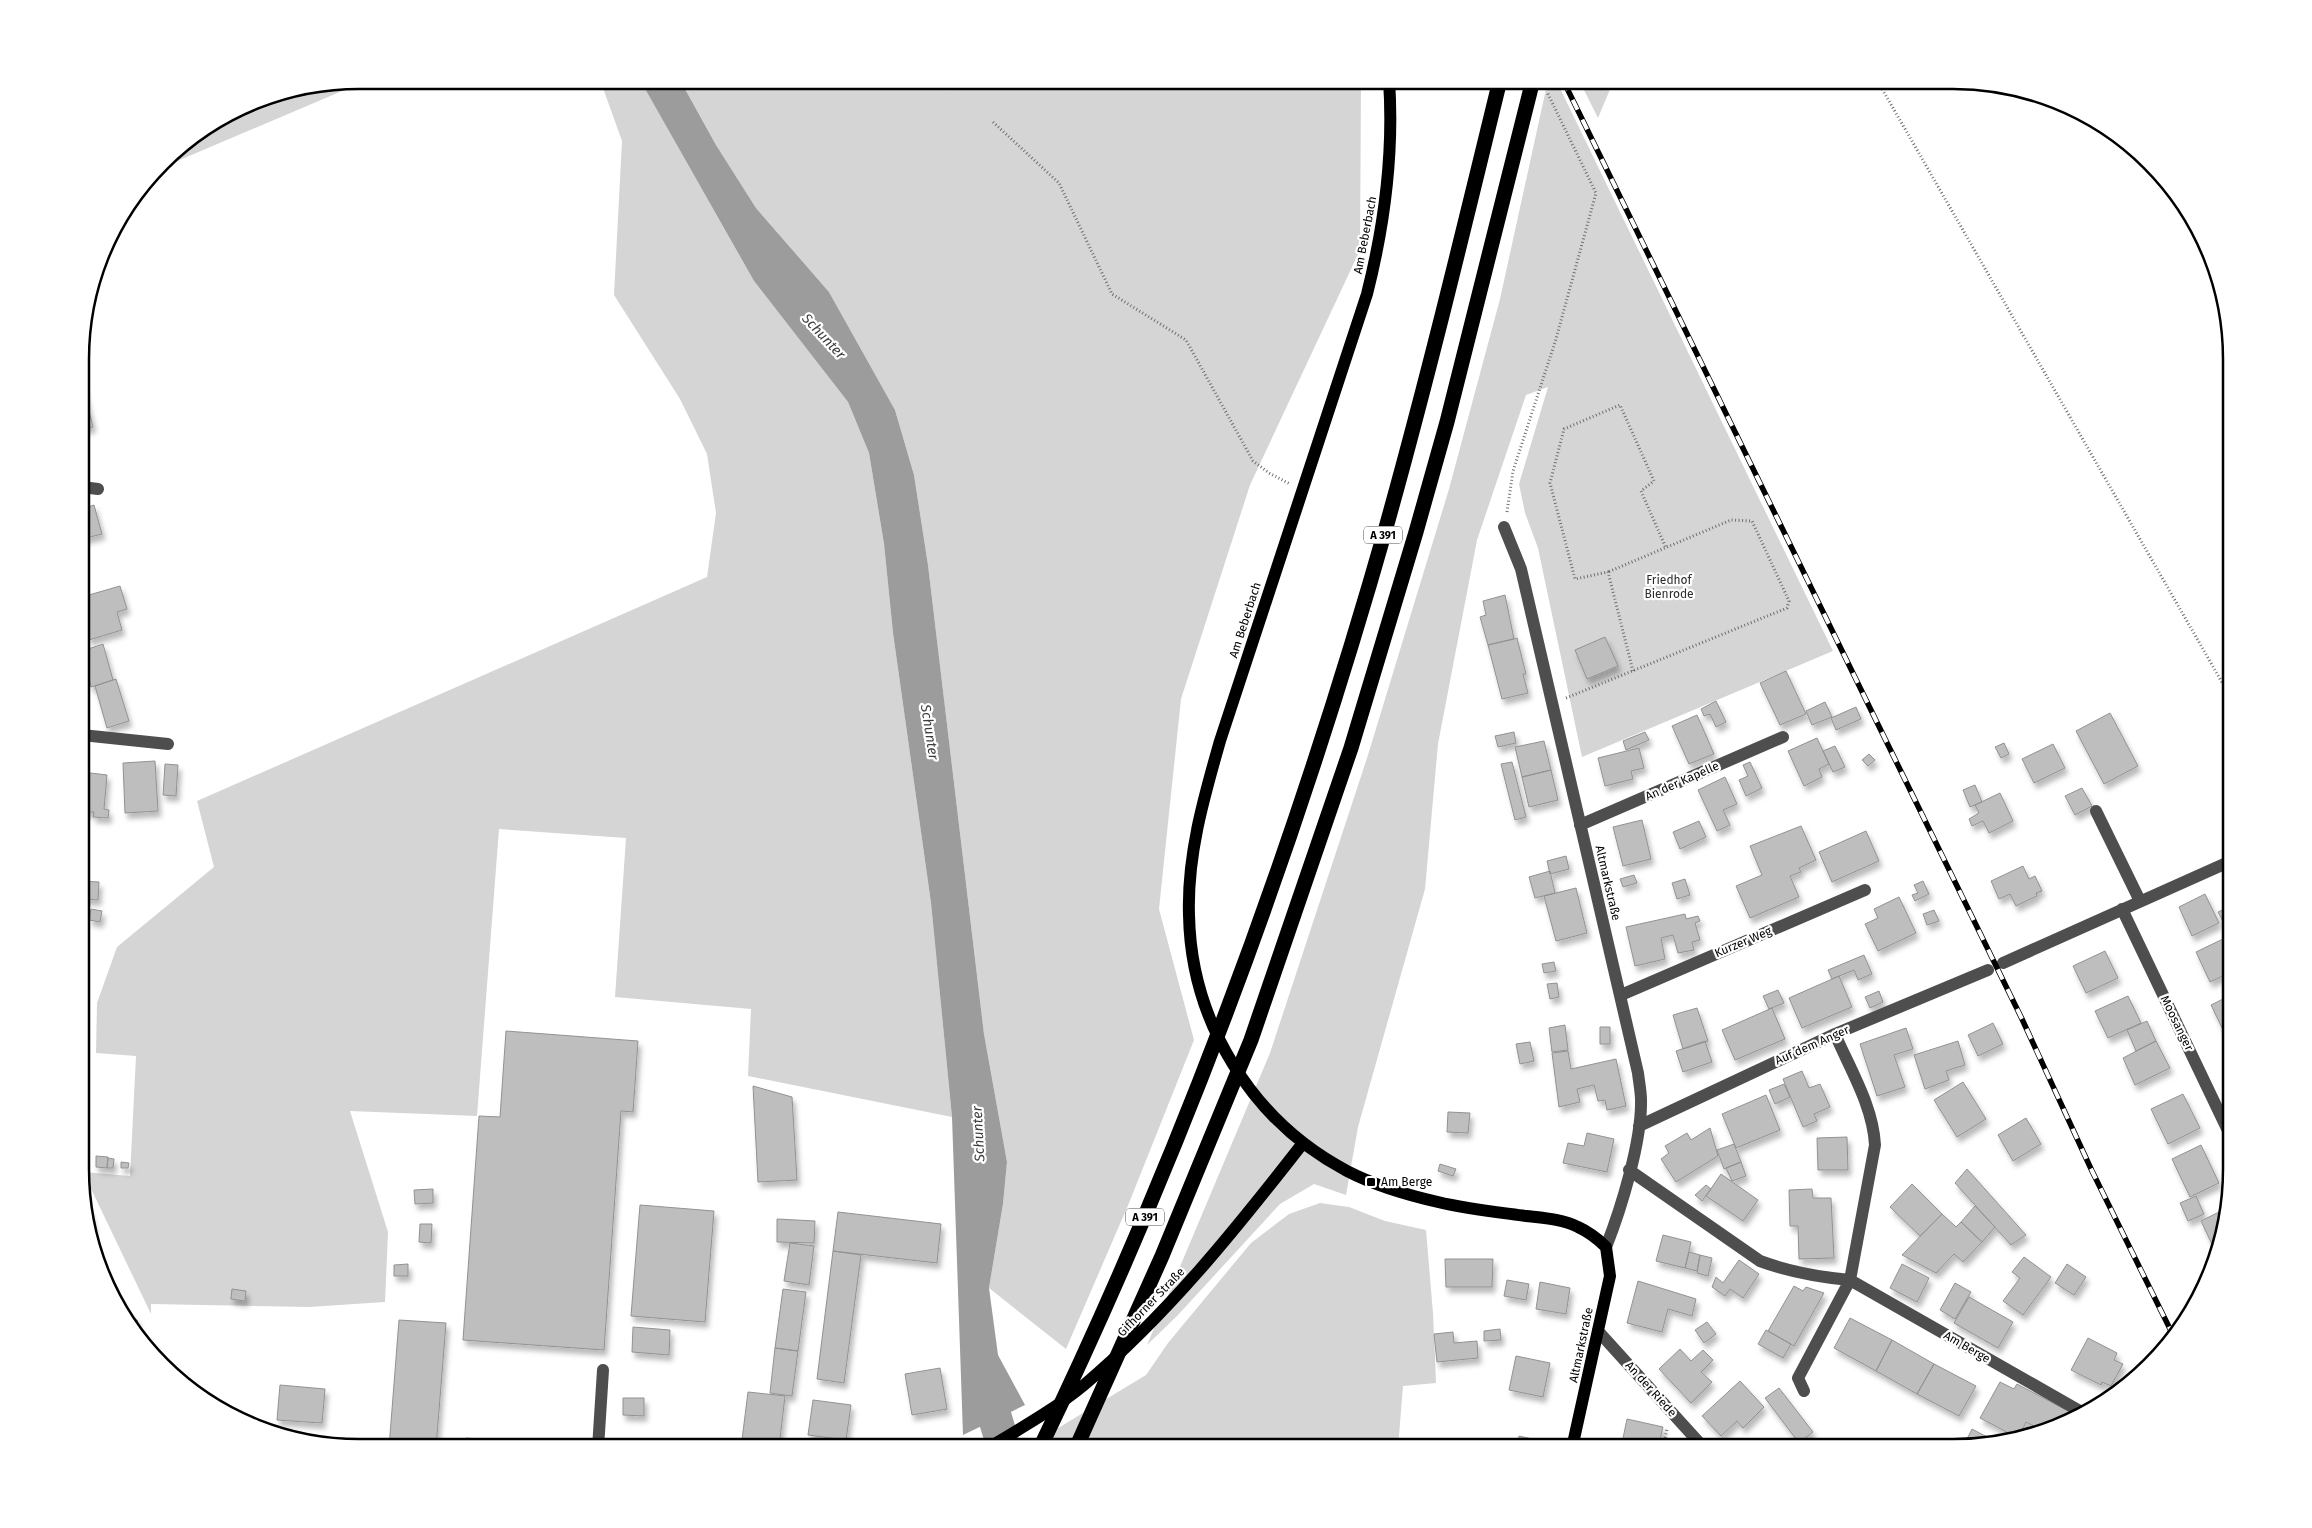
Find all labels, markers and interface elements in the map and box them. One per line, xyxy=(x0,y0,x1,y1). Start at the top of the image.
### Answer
street label: Am Beberbach xyxy=(1351,195,1379,275)
water label: Schunter xyxy=(798,309,849,363)
road number: A 391 xyxy=(1364,526,1402,544)
park label: Friedhof Bienrode xyxy=(1644,573,1694,601)
street label: Am Beberbach xyxy=(1226,580,1264,660)
water label: Schunter xyxy=(917,702,942,762)
street label: An der Kapelle xyxy=(1643,758,1721,804)
street label: Altmarkstraße xyxy=(1593,844,1623,922)
street label: Kurzer Weg xyxy=(1712,923,1774,960)
street label: Moosanger xyxy=(2158,993,2197,1053)
street label: Auf dem Anger xyxy=(1773,1022,1851,1068)
water label: Schunter xyxy=(969,1105,988,1163)
place label: Am Berge xyxy=(1381,1175,1432,1189)
marker: Am Berge xyxy=(1365,1176,1377,1188)
road number: A 391 xyxy=(1126,1208,1164,1226)
street label: Gifhorner Straße xyxy=(1115,1265,1187,1339)
street label: Altmarkstraße xyxy=(1566,1306,1596,1384)
street label: Am Berge xyxy=(1941,1328,1993,1366)
street label: An der Riede xyxy=(1623,1358,1679,1420)

